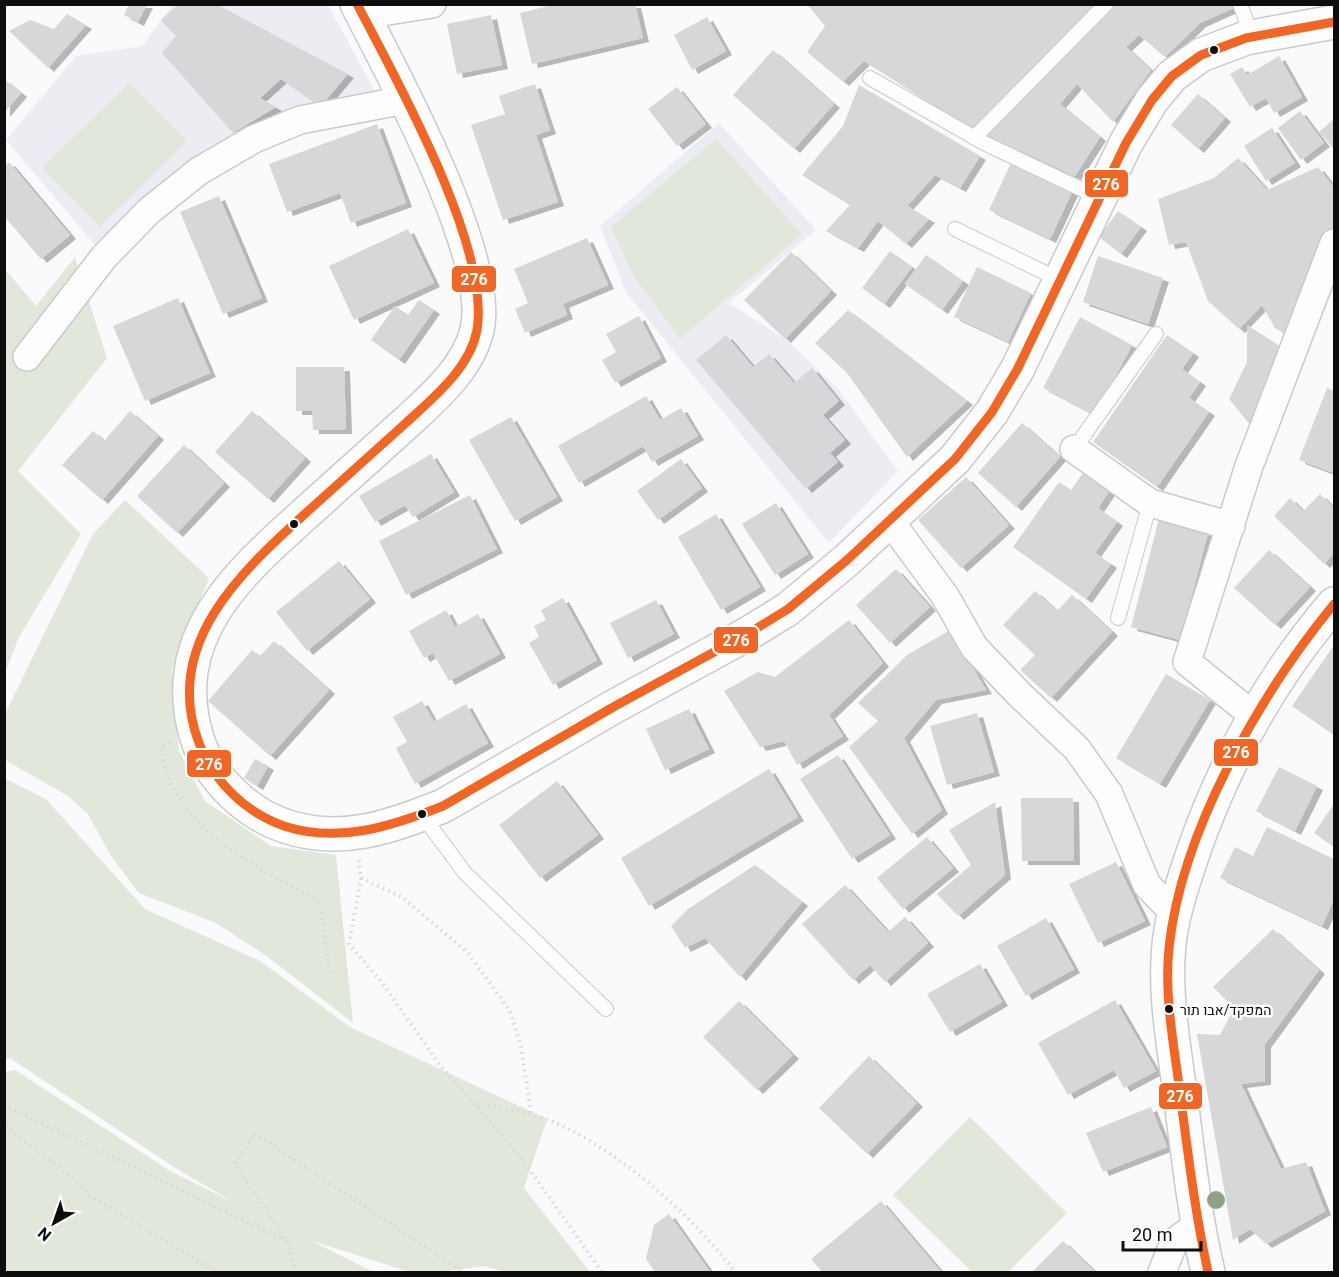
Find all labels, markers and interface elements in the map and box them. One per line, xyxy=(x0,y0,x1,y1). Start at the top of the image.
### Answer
unlabelled marker xyxy=(1208,44,1220,56)
line badge: 276 xyxy=(1084,169,1129,198)
text: 276 xyxy=(1092,173,1120,197)
line badge: 276 xyxy=(451,265,497,293)
text: 276 xyxy=(460,268,488,292)
unlabelled marker xyxy=(288,518,300,530)
line badge: 276 xyxy=(713,626,759,654)
text: 276 xyxy=(722,629,750,653)
line badge: 276 xyxy=(1213,738,1259,767)
text: 276 xyxy=(1222,741,1250,765)
line badge: 276 xyxy=(186,749,232,778)
text: 276 xyxy=(195,753,223,777)
unlabelled marker xyxy=(416,808,428,820)
place label: המפקד/אבו תור xyxy=(1180,1000,1271,1021)
marker: המפקד/אבו תור xyxy=(1163,1003,1175,1015)
line badge: 276 xyxy=(1158,1082,1203,1110)
text: 276 xyxy=(1166,1085,1194,1109)
north arrow xyxy=(24,1193,84,1253)
scale bar xyxy=(1123,1214,1201,1252)
text: N xyxy=(33,1221,57,1247)
text: 20 m xyxy=(1132,1222,1172,1249)

